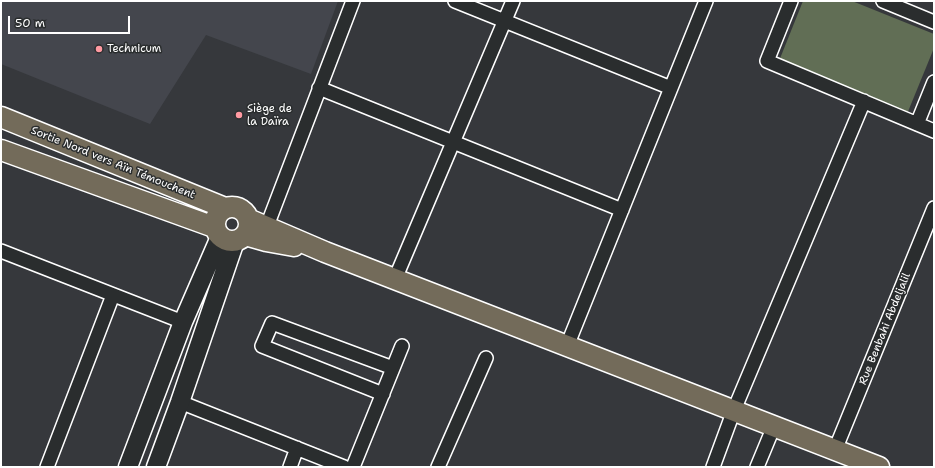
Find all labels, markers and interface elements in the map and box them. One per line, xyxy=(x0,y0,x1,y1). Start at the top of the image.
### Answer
scale bar xyxy=(10,8,132,34)
text: 50 m xyxy=(15,15,45,31)
place label: Technicum xyxy=(107,42,161,56)
marker: Technicum xyxy=(94,44,104,54)
place label: Siège de la Daïra xyxy=(247,102,292,128)
marker: Siège de la Daïra xyxy=(234,110,244,120)
street label: Sortie Nord vers Aïn Témouchent xyxy=(29,124,197,202)
street label: Rue Benbahi Abdeljalil xyxy=(856,271,914,387)

